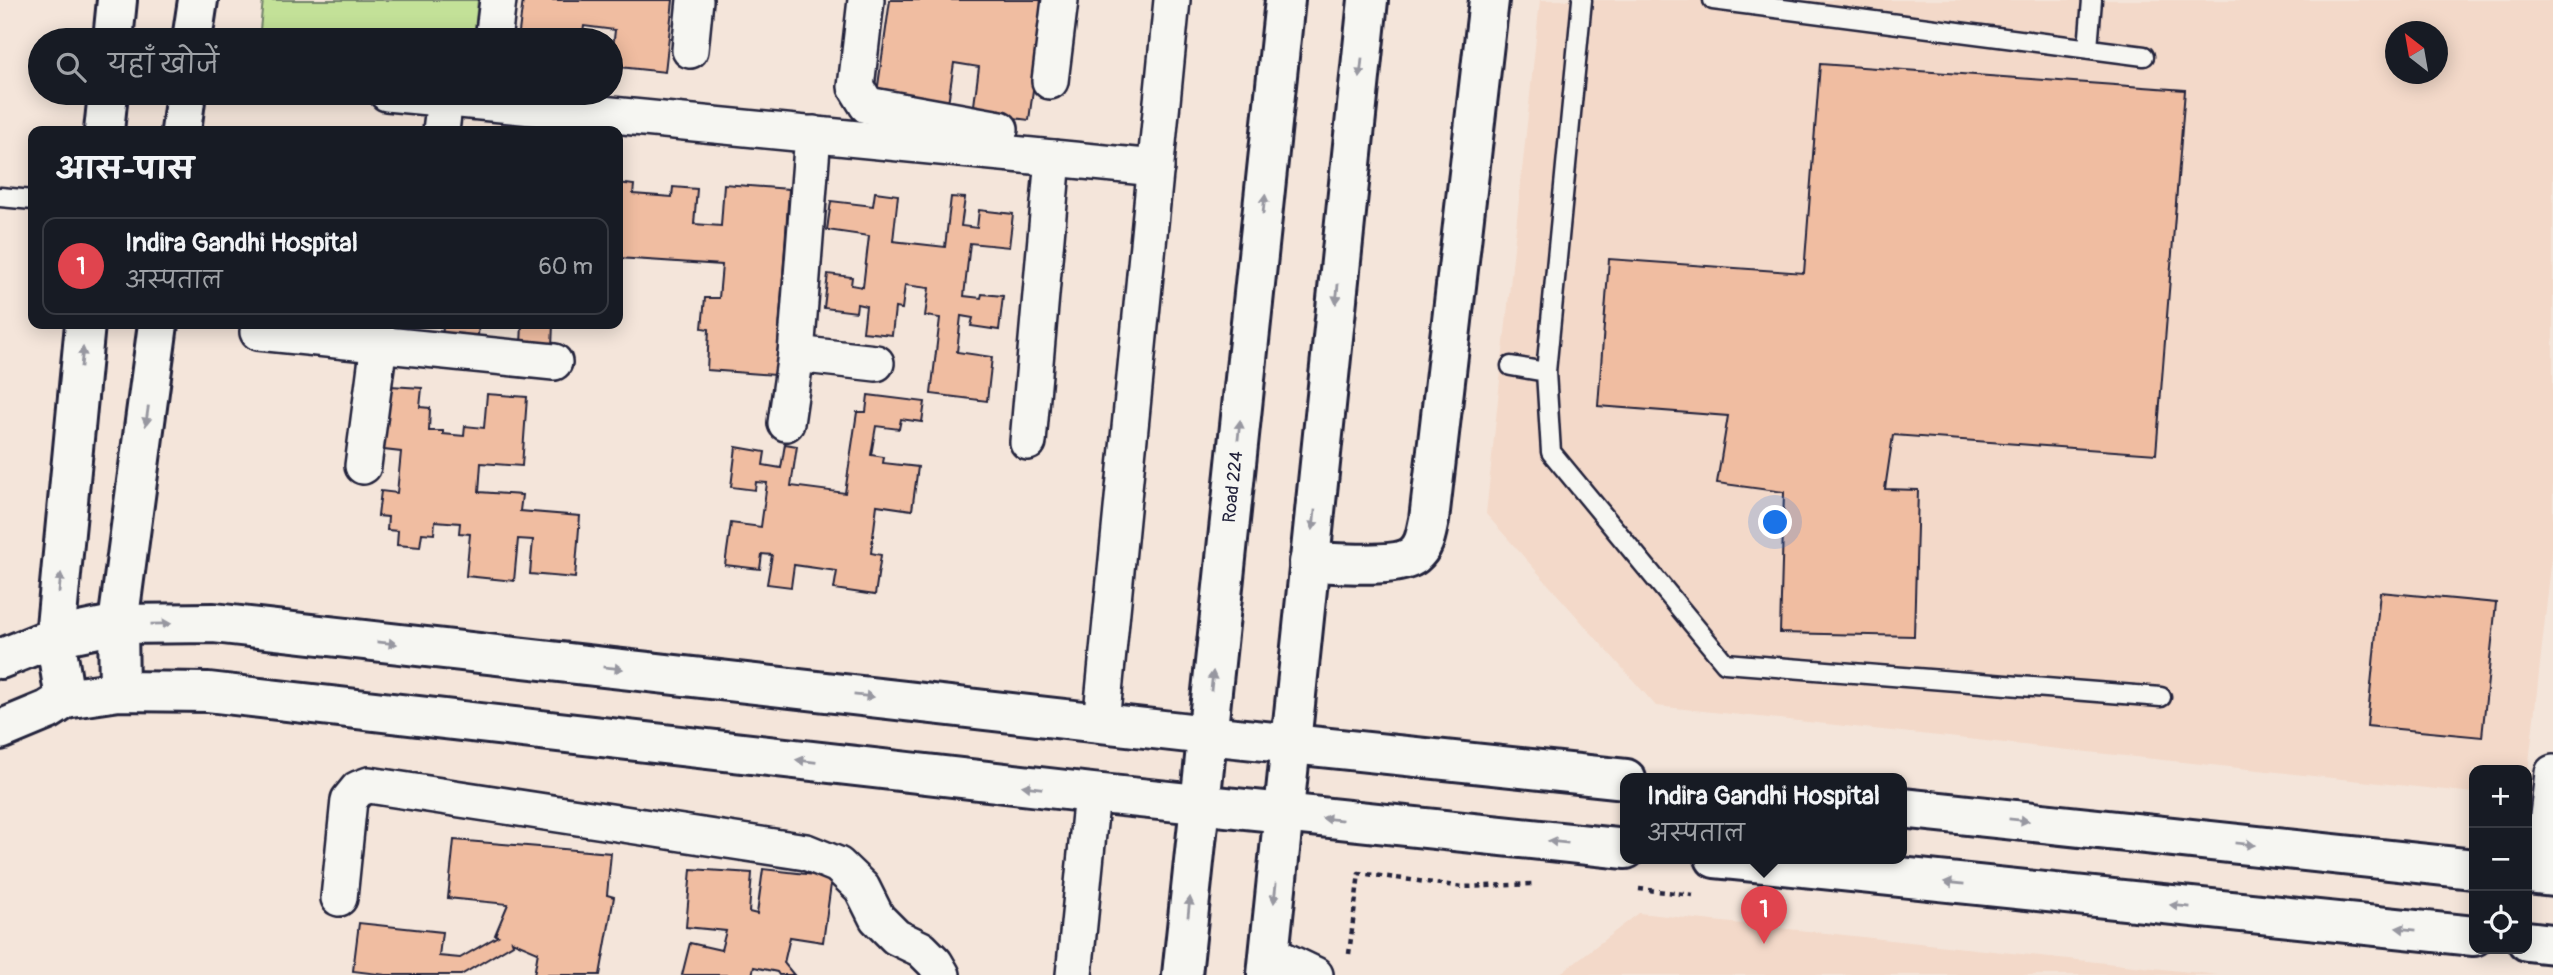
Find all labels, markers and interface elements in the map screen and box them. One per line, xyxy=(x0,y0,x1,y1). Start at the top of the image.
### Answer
north arrow xyxy=(2385,21,2448,84)
search box xyxy=(28,28,623,105)
icon: search xyxy=(52,48,90,86)
text: यहाँ खोजें xyxy=(108,49,219,81)
one-way arrow xyxy=(1355,57,1366,79)
text: आस-पास xyxy=(56,151,194,188)
one-way arrow xyxy=(1258,193,1269,215)
text: Indira Gandhi Hospital xyxy=(125,227,358,259)
text: 1 xyxy=(77,252,86,281)
text: 60 m xyxy=(538,252,593,281)
text: अस्पताल xyxy=(125,266,223,295)
one-way arrow xyxy=(1331,283,1342,305)
one-way arrow xyxy=(77,345,88,367)
one-way arrow xyxy=(141,405,152,427)
one-way arrow xyxy=(1234,419,1245,441)
street label: Road 224 xyxy=(1218,450,1248,524)
your location xyxy=(1758,505,1792,539)
one-way arrow xyxy=(1308,510,1319,532)
one-way arrow xyxy=(55,572,66,594)
one-way arrow xyxy=(150,618,172,630)
one-way arrow xyxy=(376,637,398,648)
one-way arrow xyxy=(602,663,624,674)
one-way arrow xyxy=(1207,670,1218,692)
one-way arrow xyxy=(853,691,875,702)
one-way arrow xyxy=(795,755,817,766)
map controls xyxy=(2469,765,2532,954)
button: + xyxy=(2469,765,2532,828)
popup xyxy=(1620,773,1907,864)
text: Indira Gandhi Hospital xyxy=(1647,780,1880,812)
one-way arrow xyxy=(1021,781,1043,792)
one-way arrow xyxy=(1320,813,1342,824)
one-way arrow xyxy=(2008,815,2030,826)
text: अस्पताल xyxy=(1647,819,1745,848)
button: − xyxy=(2469,828,2532,891)
one-way arrow xyxy=(1547,837,1569,848)
one-way arrow xyxy=(2234,839,2256,850)
one-way arrow xyxy=(1943,877,1965,888)
one-way arrow xyxy=(1269,882,1280,904)
pin: 1 xyxy=(1741,886,1787,944)
button: locate xyxy=(2469,891,2532,954)
one-way arrow xyxy=(1184,896,1195,918)
one-way arrow xyxy=(2169,900,2191,911)
one-way arrow xyxy=(2395,923,2417,934)

